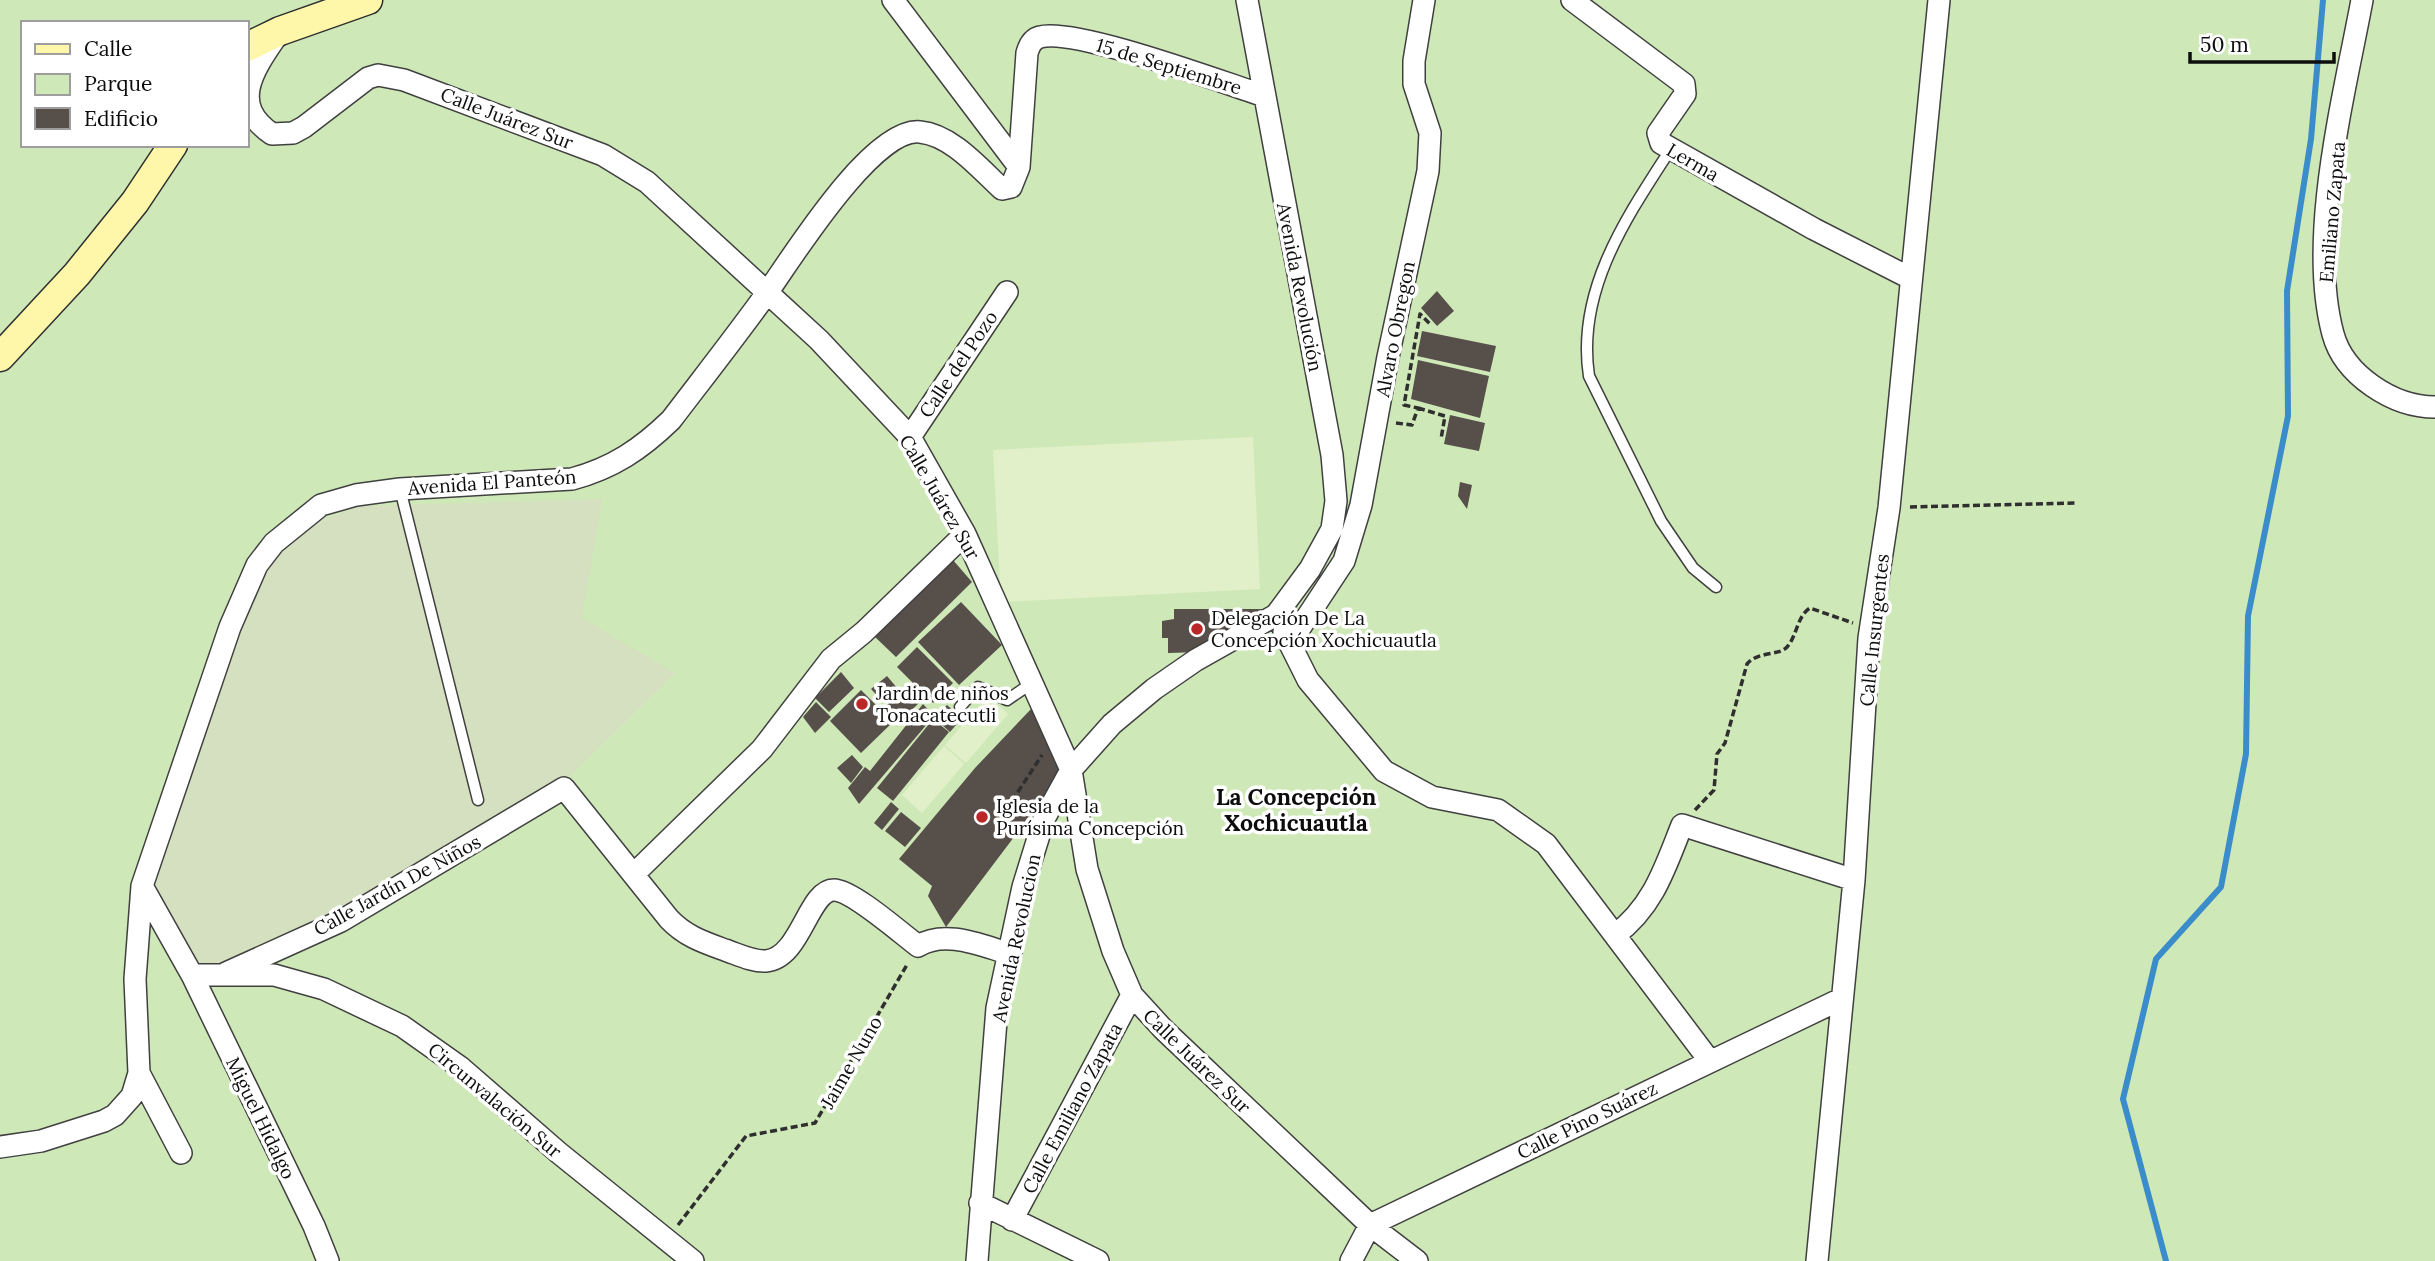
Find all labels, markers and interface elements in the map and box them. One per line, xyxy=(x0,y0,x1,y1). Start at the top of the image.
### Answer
legend xyxy=(21,21,248,147)
scale bar xyxy=(2190,21,2334,65)
text: 50 m xyxy=(2200,31,2249,58)
street label: 15 de Septiembre xyxy=(1093,32,1245,100)
text: Calle xyxy=(84,35,132,62)
text: Parque xyxy=(84,70,152,97)
street label: Calle Juárez Sur xyxy=(437,82,578,155)
text: Edificio xyxy=(84,105,158,132)
street label: Lerma xyxy=(1663,138,1724,187)
street label: Emiliano Zapata xyxy=(2314,140,2350,284)
street label: Avenida Revolución xyxy=(1272,200,1328,374)
street label: Alvaro Obregon xyxy=(1370,259,1420,400)
street label: Calle del Pozo xyxy=(913,306,1003,422)
street label: Calle Juárez Sur xyxy=(895,430,986,564)
street label: Avenida El Panteón xyxy=(406,464,577,500)
street label: Calle Insurgentes xyxy=(1854,552,1894,707)
place label: Delegación De La Concepción Xochicuautla xyxy=(1211,606,1437,652)
marker: Delegación De La Concepción Xochicuautla xyxy=(1189,621,1205,637)
place label: Jardin de niños Tonacatecutli xyxy=(875,681,1009,727)
marker: Jardin de niños Tonacatecutli xyxy=(854,696,870,712)
district label: La Concepción Xochicuautla xyxy=(1216,782,1377,837)
place label: Iglesia de la Purísima Concepción xyxy=(996,794,1184,840)
marker: Iglesia de la Purísima Concepción xyxy=(974,809,990,825)
street label: Calle Jardín De Niños xyxy=(309,829,485,941)
street label: Avenida Revolucion xyxy=(986,852,1046,1025)
street label: Calle Juárez Sur xyxy=(1138,1004,1256,1119)
street label: Jaime Nuno xyxy=(814,1012,887,1113)
street label: Calle Emiliano Zapata xyxy=(1017,1018,1127,1198)
street label: Circunvalación Sur xyxy=(423,1037,567,1163)
street label: Miguel Hidalgo xyxy=(221,1053,301,1183)
street label: Calle Pino Suárez xyxy=(1513,1076,1661,1164)

